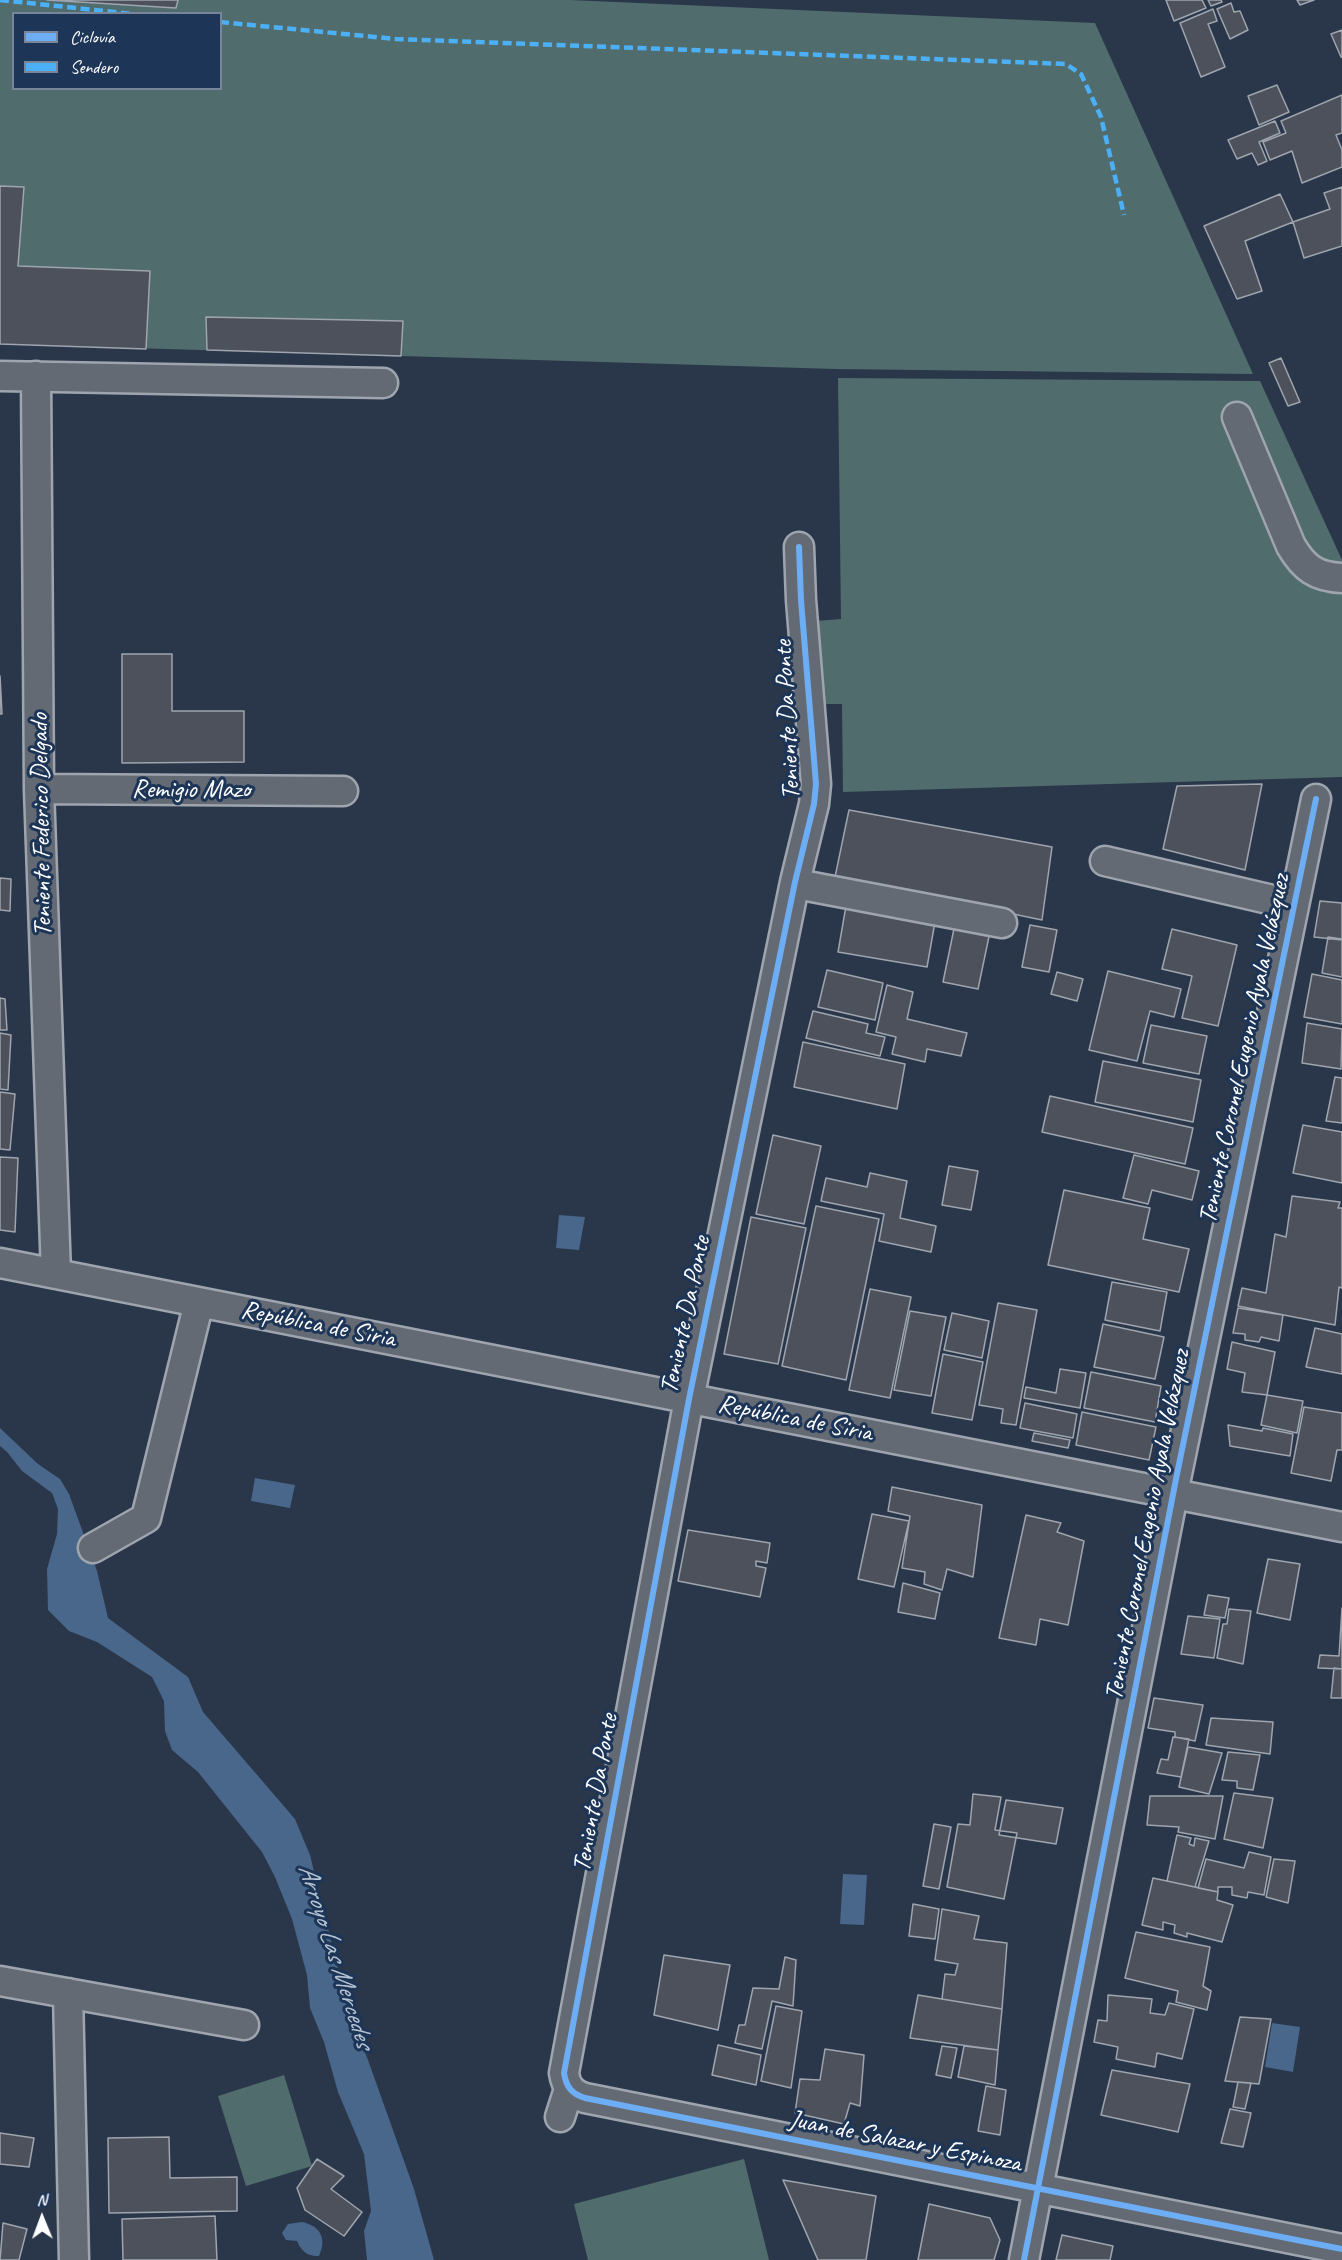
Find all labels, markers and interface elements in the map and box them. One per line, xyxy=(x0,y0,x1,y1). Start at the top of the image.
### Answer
legend xyxy=(12,12,222,90)
text: Ciclovía xyxy=(70,26,115,48)
text: Sendero xyxy=(70,56,118,78)
street label: Teniente Da Ponte xyxy=(768,639,808,801)
street label: Teniente Federico Delgado xyxy=(24,713,60,937)
street label: Remigio Mazo xyxy=(132,774,250,806)
street label: Teniente Coronel Eugenio Ayala Velázquez xyxy=(1193,871,1297,1227)
street label: Teniente Da Ponte xyxy=(654,1234,718,1396)
street label: República de Siria xyxy=(238,1295,398,1355)
street label: Teniente Coronel Eugenio Ayala Velázquez xyxy=(1099,1347,1197,1703)
street label: República de Siria xyxy=(715,1389,875,1449)
street label: Teniente Da Ponte xyxy=(567,1712,625,1874)
water label: Arroyo Las Mercedes xyxy=(290,1860,380,2052)
street label: Juan de Salazar y Espinoza xyxy=(786,2104,1024,2180)
north arrow xyxy=(12,2188,72,2248)
text: N xyxy=(37,2190,47,2210)

